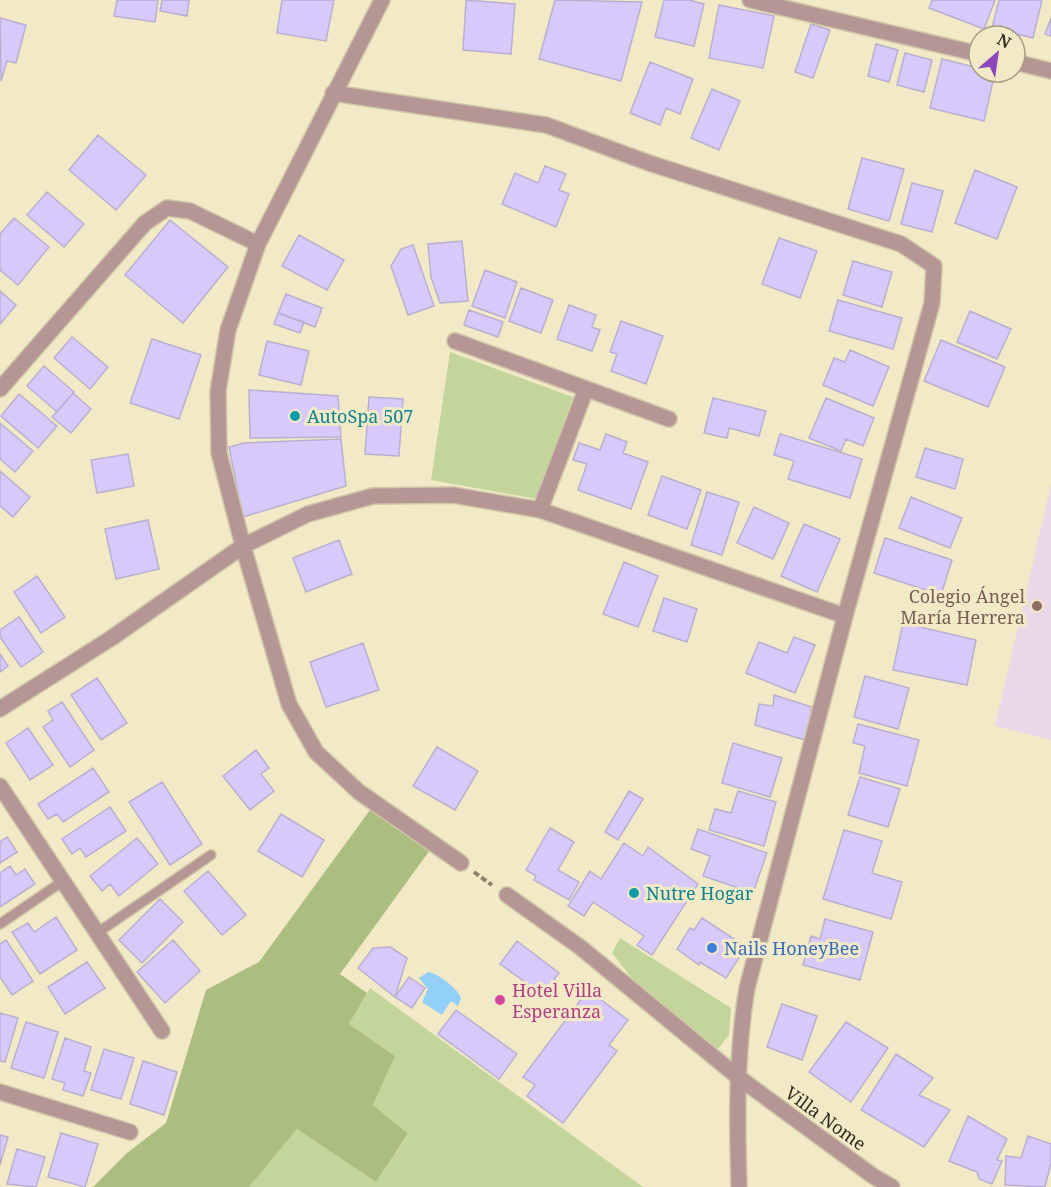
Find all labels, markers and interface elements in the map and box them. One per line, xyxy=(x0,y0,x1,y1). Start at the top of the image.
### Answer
north arrow xyxy=(967,24,1027,84)
text: N xyxy=(993,28,1015,54)
place label: AutoSpa 507 xyxy=(307,404,413,428)
marker: AutoSpa 507 xyxy=(288,409,302,423)
place label: Colegio Ángel María Herrera xyxy=(900,584,1025,629)
marker: Colegio Ángel María Herrera xyxy=(1030,599,1044,613)
place label: Nutre Hogar xyxy=(646,881,754,905)
marker: Nutre Hogar xyxy=(627,886,641,900)
place label: Nails HoneyBee xyxy=(724,936,859,960)
marker: Nails HoneyBee xyxy=(705,941,719,955)
place label: Hotel Villa Esperanza xyxy=(512,978,602,1023)
marker: Hotel Villa Esperanza xyxy=(493,993,507,1007)
street label: Villa Nome xyxy=(781,1080,871,1156)

